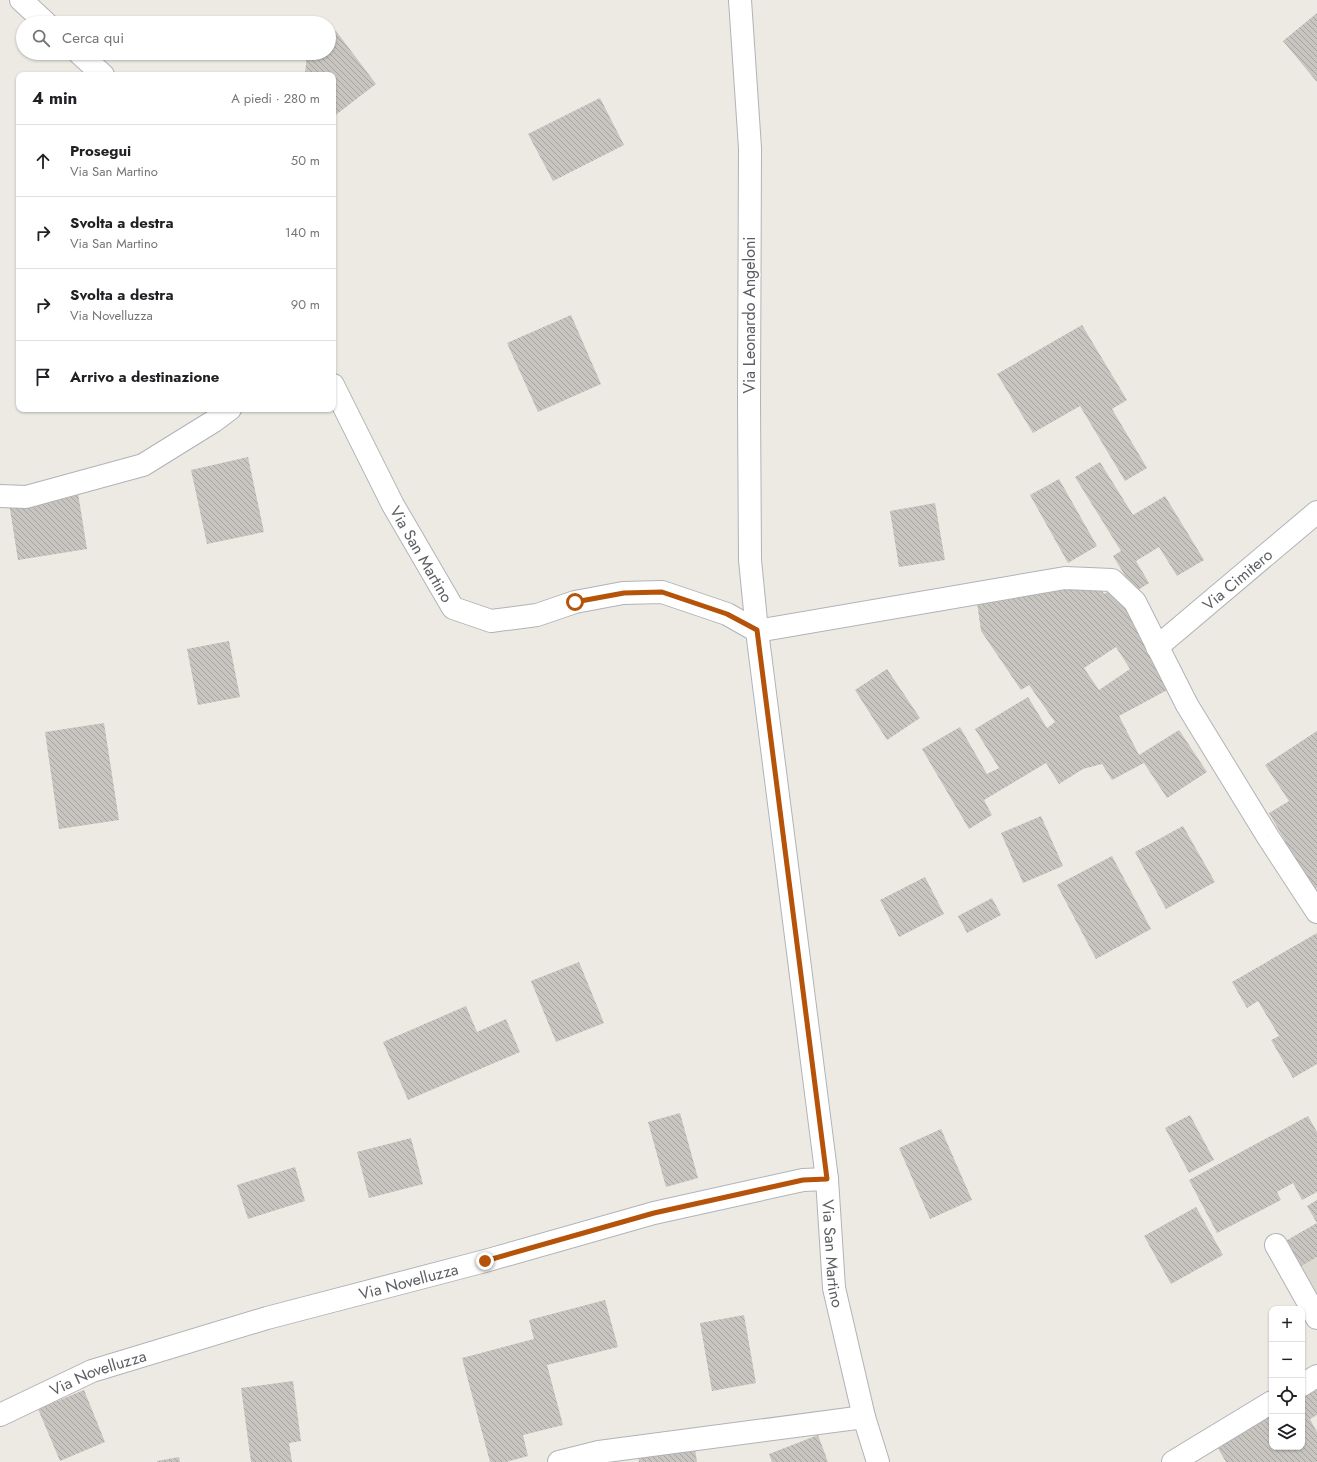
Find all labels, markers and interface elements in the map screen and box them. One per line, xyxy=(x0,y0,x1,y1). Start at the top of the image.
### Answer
search box xyxy=(16,16,336,60)
icon: search xyxy=(30,27,52,49)
text: Cerca qui xyxy=(62,27,124,49)
text: 4 min xyxy=(32,86,77,110)
text: A piedi · 280 m xyxy=(231,89,320,108)
text: Prosegui xyxy=(70,140,131,162)
icon: ahead xyxy=(32,150,54,172)
text: 50 m xyxy=(291,151,320,170)
text: Via San Martino xyxy=(70,162,158,181)
text: Svolta a destra xyxy=(70,212,174,234)
icon: right xyxy=(32,222,54,244)
text: 140 m xyxy=(285,223,320,242)
text: Via San Martino xyxy=(70,234,158,253)
street label: Via Leonardo Angeloni xyxy=(738,237,761,393)
text: Svolta a destra xyxy=(70,284,174,306)
icon: right xyxy=(32,294,54,316)
text: 90 m xyxy=(291,295,320,314)
text: Via Novelluzza xyxy=(70,306,153,325)
icon: arrive xyxy=(32,366,54,388)
text: Arrivo a destinazione xyxy=(70,366,219,388)
street label: Via San Martino xyxy=(384,502,459,607)
street label: Via Cimitero xyxy=(1197,543,1277,616)
route start xyxy=(566,593,584,611)
street label: Via San Martino xyxy=(817,1199,850,1310)
route end xyxy=(476,1252,494,1270)
street label: Via Novelluzza xyxy=(356,1257,461,1305)
map controls xyxy=(1269,1306,1305,1450)
button: + xyxy=(1269,1306,1305,1342)
button: − xyxy=(1269,1342,1305,1378)
street label: Via Novelluzza xyxy=(46,1344,149,1401)
button: locate xyxy=(1269,1378,1305,1414)
button: layers xyxy=(1269,1414,1305,1450)

